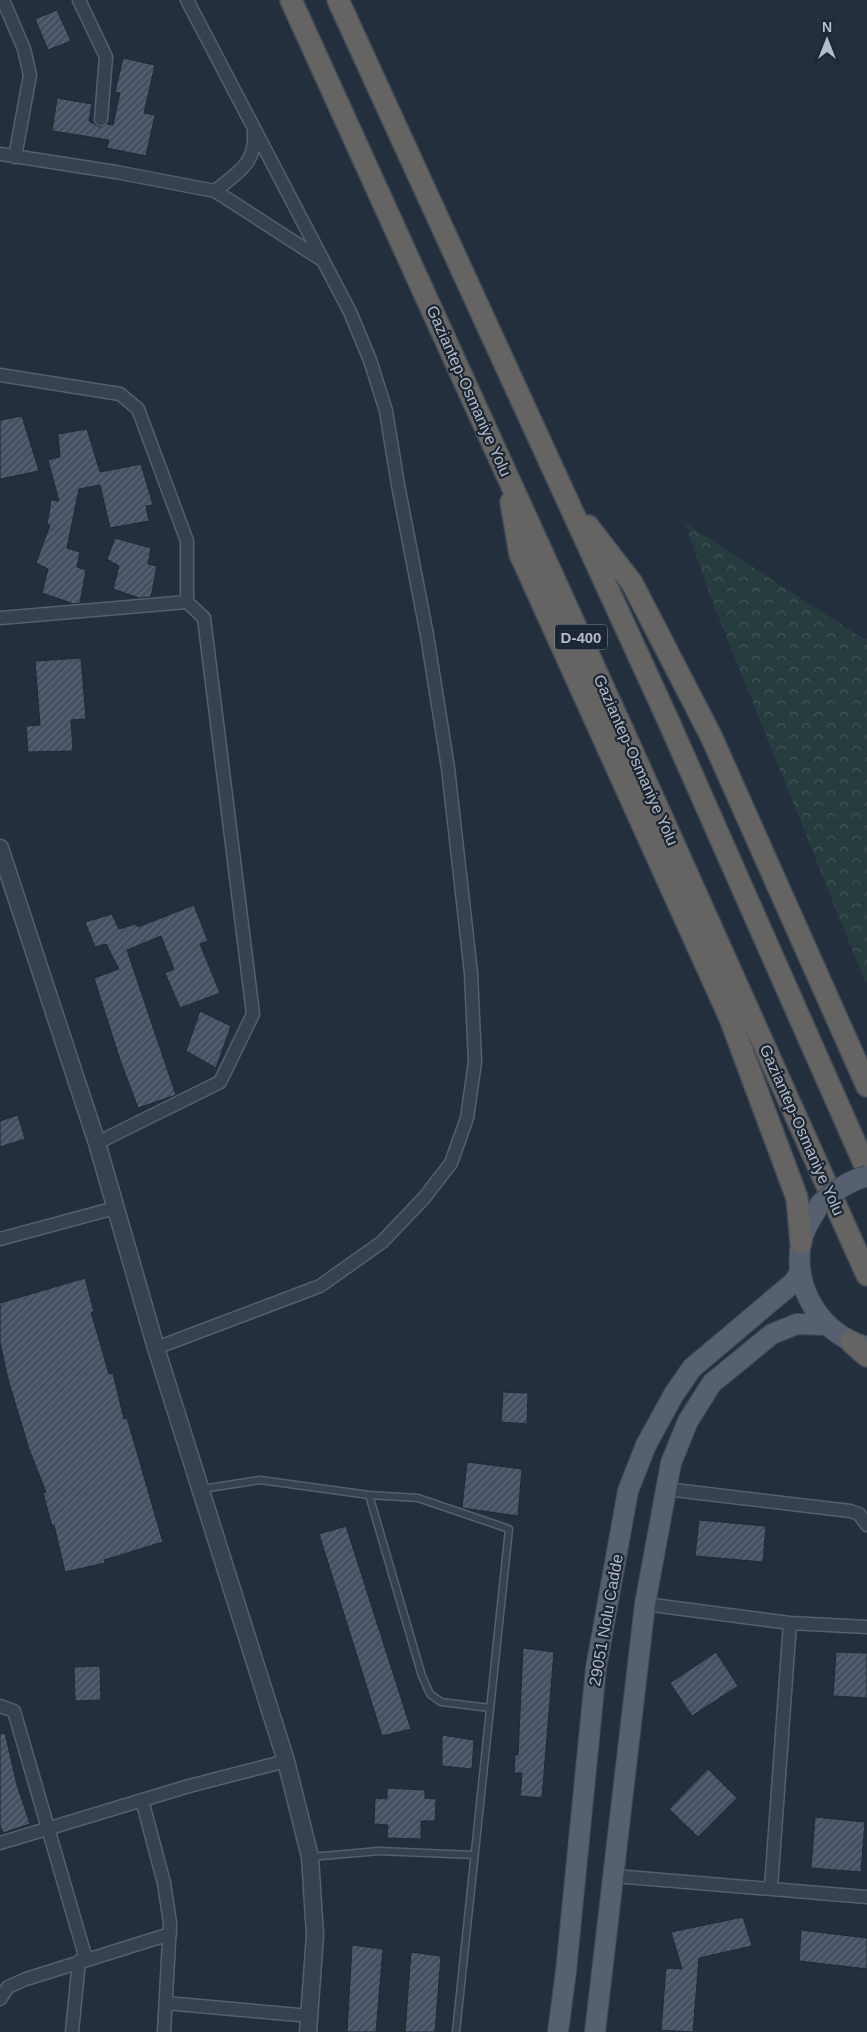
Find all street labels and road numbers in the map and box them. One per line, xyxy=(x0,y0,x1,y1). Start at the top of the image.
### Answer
street label: Gaziantep-Osmaniye Yolu xyxy=(424,303,514,479)
road number: D-400 xyxy=(555,624,607,650)
street label: Gaziantep-Osmaniye Yolu xyxy=(591,672,681,848)
street label: Gaziantep-Osmaniye Yolu xyxy=(757,1042,847,1218)
street label: 29051 Nolu Cadde xyxy=(586,1553,626,1687)

